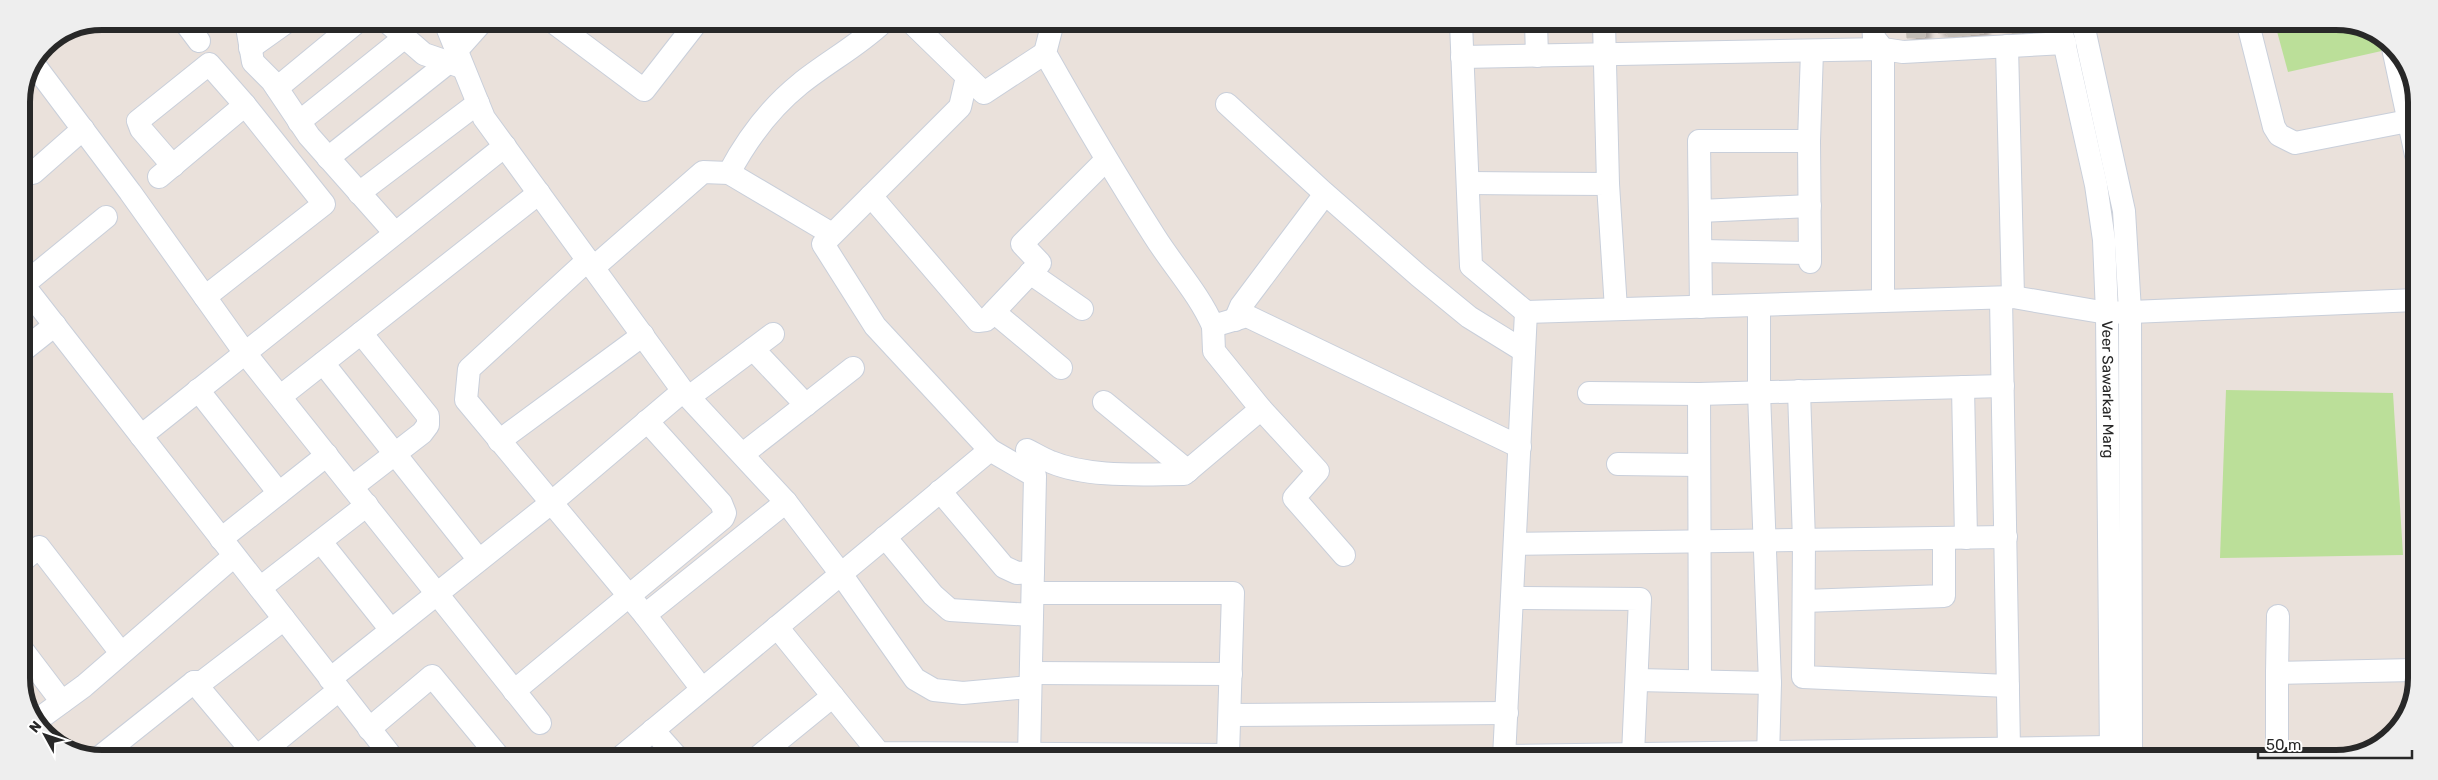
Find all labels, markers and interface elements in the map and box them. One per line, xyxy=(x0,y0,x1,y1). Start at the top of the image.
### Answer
street label: Veer Sawarkar Marg xyxy=(2098,320,2117,458)
north arrow xyxy=(20,710,70,760)
text: N xyxy=(26,718,45,736)
scale bar xyxy=(2258,728,2412,760)
text: 50 m xyxy=(2266,736,2301,754)

